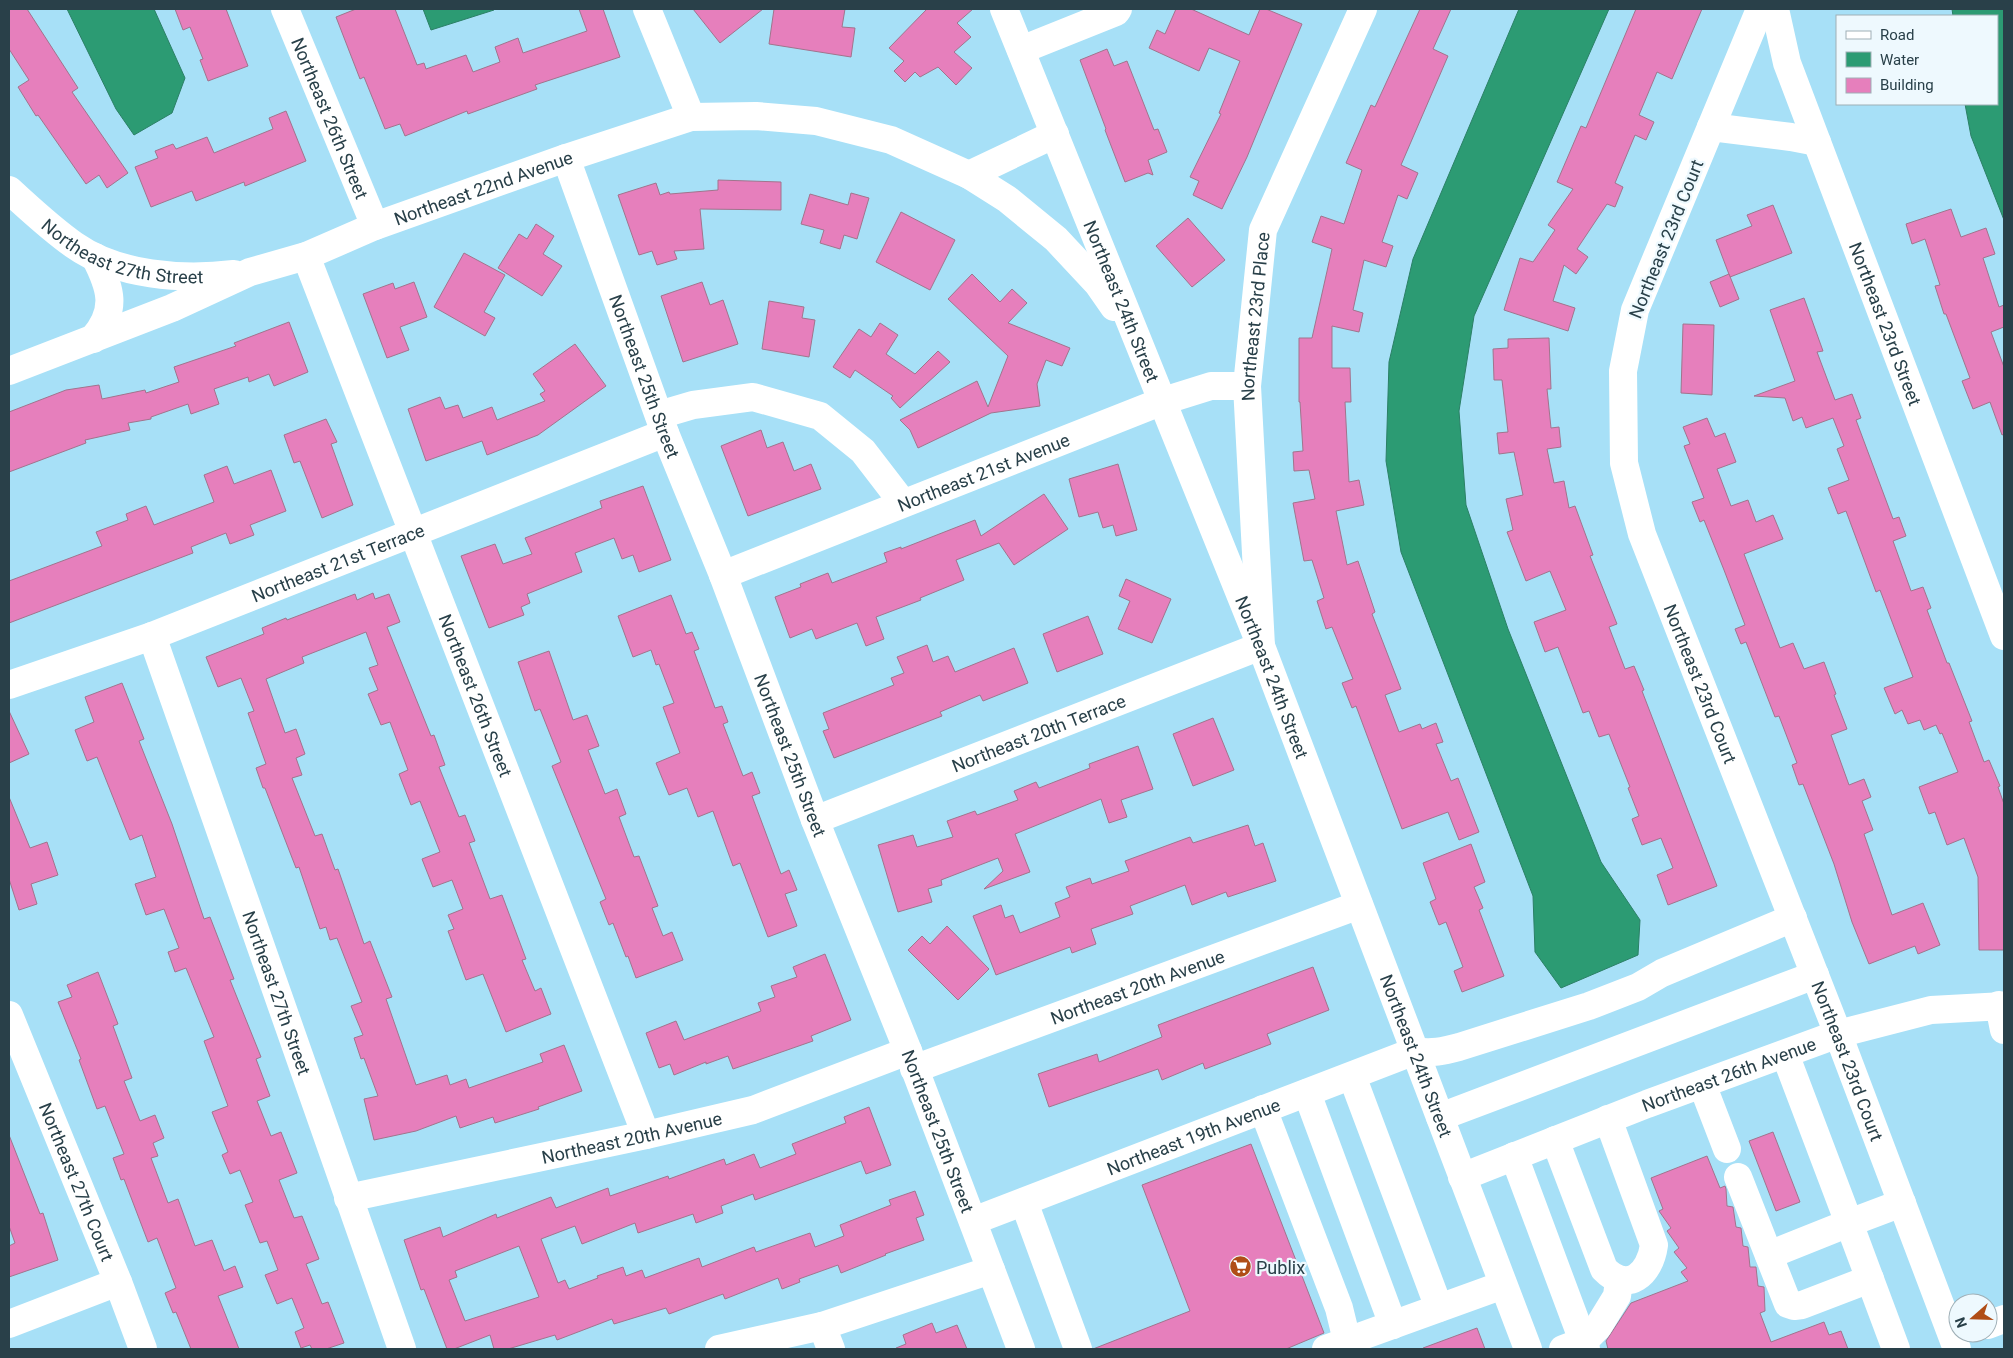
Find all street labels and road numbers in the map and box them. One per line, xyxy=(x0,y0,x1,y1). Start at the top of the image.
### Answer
street label: Northeast 26th Street xyxy=(287,34,373,202)
street label: Northeast 22nd Avenue xyxy=(391,146,575,229)
street label: Northeast 23rd Court xyxy=(1625,156,1708,322)
street label: Northeast 27th Street xyxy=(38,214,204,287)
street label: Northeast 24th Street xyxy=(1080,217,1164,385)
street label: Northeast 23rd Place xyxy=(1236,231,1273,402)
street label: Northeast 23rd Street xyxy=(1845,239,1926,408)
street label: Northeast 25th Street xyxy=(605,292,685,461)
street label: Northeast 21st Avenue xyxy=(894,429,1072,515)
street label: Northeast 21st Terrace xyxy=(248,519,427,606)
street label: Northeast 24th Street xyxy=(1231,593,1313,761)
street label: Northeast 23rd Court xyxy=(1660,601,1741,766)
street label: Northeast 26th Street xyxy=(435,611,517,780)
street label: Northeast 25th Street xyxy=(750,671,831,840)
street label: Northeast 20th Terrace xyxy=(949,689,1128,776)
street label: Northeast 27th Street xyxy=(239,908,316,1078)
street label: Northeast 20th Avenue xyxy=(1047,945,1227,1028)
street label: Northeast 24th Street xyxy=(1376,971,1457,1140)
street label: Northeast 23rd Court xyxy=(1808,978,1888,1144)
street label: Northeast 26th Avenue xyxy=(1639,1033,1819,1116)
street label: Northeast 25th Street xyxy=(898,1047,979,1216)
street label: Northeast 19th Avenue xyxy=(1104,1093,1283,1179)
street label: Northeast 27th Court xyxy=(35,1099,119,1264)
street label: Northeast 20th Avenue xyxy=(540,1107,724,1167)

